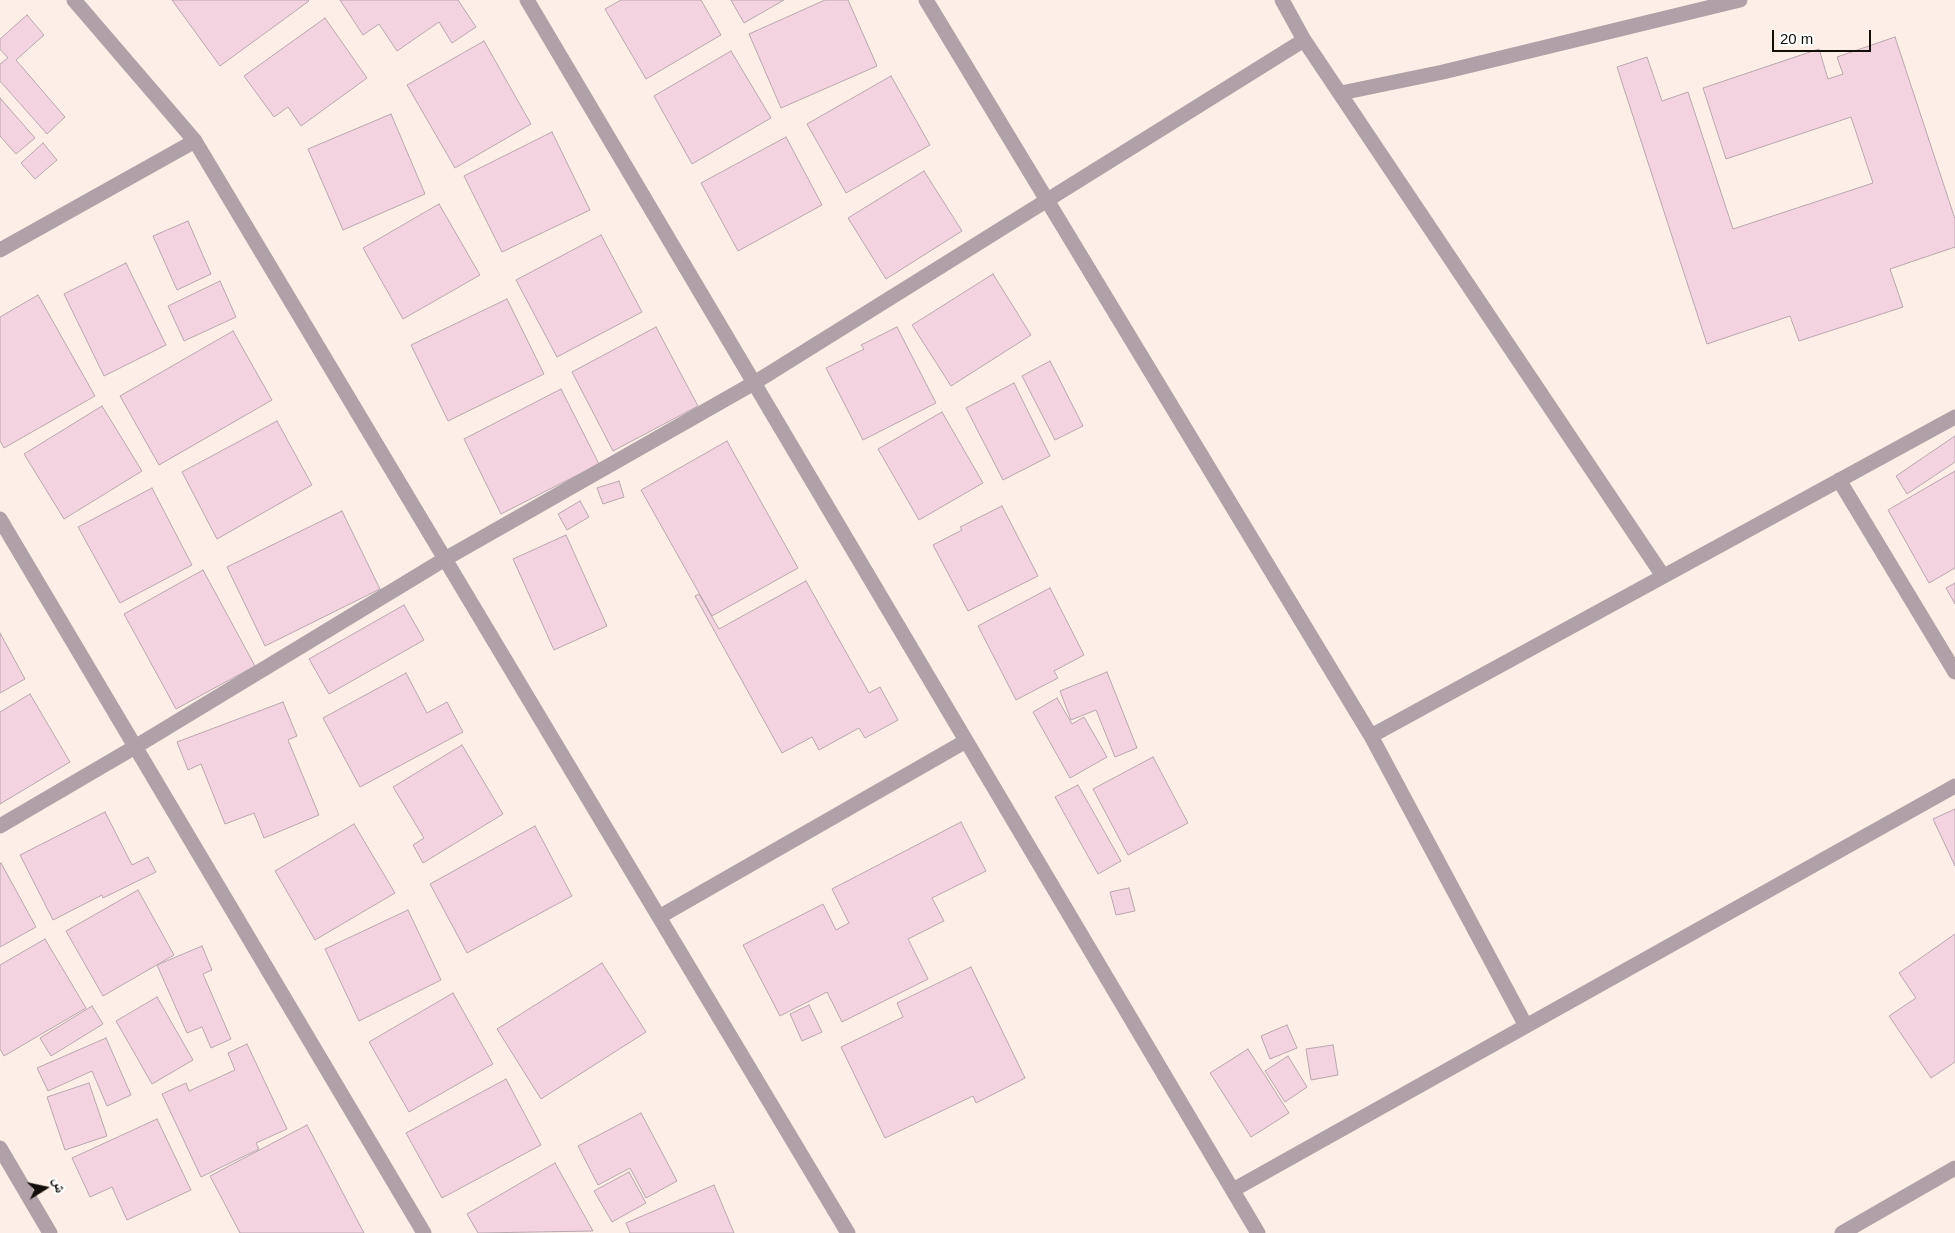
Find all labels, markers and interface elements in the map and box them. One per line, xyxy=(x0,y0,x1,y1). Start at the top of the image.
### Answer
scale bar xyxy=(1775,20,1874,52)
text: 20 m xyxy=(1780,30,1813,47)
north arrow xyxy=(20,1163,70,1213)
text: ش xyxy=(51,1177,69,1194)

